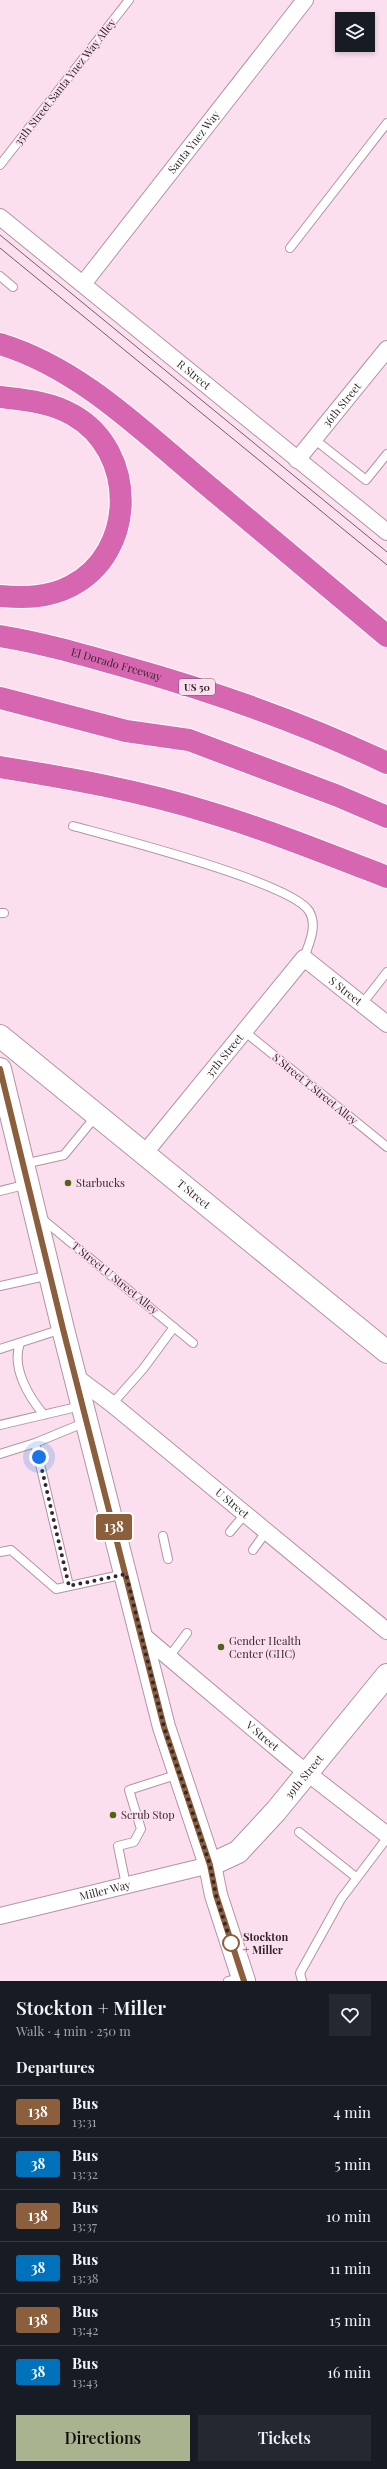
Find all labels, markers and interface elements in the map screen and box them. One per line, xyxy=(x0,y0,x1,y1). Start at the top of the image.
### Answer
map controls xyxy=(335,12,375,52)
button: layers xyxy=(335,12,375,52)
street label: 35th Street Santa Ynez Way Alley xyxy=(10,15,119,148)
street label: Santa Ynez Way xyxy=(164,107,223,176)
street label: R Street xyxy=(174,356,214,393)
street label: 36th Street xyxy=(319,379,364,430)
street label: El Dorado Freeway xyxy=(70,644,164,684)
road number: US 50 xyxy=(179,679,215,695)
street label: S Street xyxy=(326,973,366,1008)
street label: 37th Street xyxy=(202,1030,246,1080)
street label: S Street T Street Alley xyxy=(270,1050,361,1128)
place label: Starbucks xyxy=(76,1175,125,1190)
street label: T Street xyxy=(174,1176,214,1212)
marker: Starbucks xyxy=(63,1178,73,1188)
street label: T Street U Street Alley xyxy=(69,1238,162,1318)
your location xyxy=(29,1447,49,1467)
street label: U Street xyxy=(212,1484,253,1521)
line badge: 138 xyxy=(91,1514,137,1540)
text: 138 xyxy=(104,1517,124,1536)
place label: Gender Health Center (GHC) xyxy=(229,1633,301,1661)
marker: Gender Health Center (GHC) xyxy=(216,1642,226,1652)
street label: V Street xyxy=(242,1717,282,1754)
street label: 39th Street xyxy=(281,1751,326,1802)
place label: Scrub Stop xyxy=(121,1807,175,1822)
marker: Scrub Stop xyxy=(108,1810,118,1820)
street label: Miller Way xyxy=(78,1876,132,1903)
place label: Stockton + Miller xyxy=(243,1929,288,1957)
marker: Stockton + Miller xyxy=(222,1934,240,1952)
text: Stockton + Miller xyxy=(16,1994,166,2020)
button: heart xyxy=(329,1994,371,2036)
text: Walk · 4 min · 250 m xyxy=(16,2022,131,2039)
text: Departures xyxy=(16,2057,95,2077)
text: Bus xyxy=(72,2093,98,2113)
text: 138 xyxy=(28,2102,48,2121)
text: 4 min xyxy=(333,2102,371,2122)
text: 13:31 xyxy=(72,2113,97,2130)
text: Bus xyxy=(72,2145,98,2165)
text: 38 xyxy=(31,2154,45,2173)
text: 5 min xyxy=(335,2154,371,2174)
text: 13:32 xyxy=(72,2165,98,2182)
text: Bus xyxy=(72,2197,98,2217)
text: 138 xyxy=(28,2206,48,2225)
text: 10 min xyxy=(326,2206,371,2226)
text: 13:37 xyxy=(72,2217,97,2234)
text: Bus xyxy=(72,2249,98,2269)
text: 38 xyxy=(31,2258,45,2277)
text: 11 min xyxy=(329,2258,371,2278)
text: 13:38 xyxy=(72,2269,99,2286)
text: Bus xyxy=(72,2301,98,2321)
text: 138 xyxy=(28,2310,48,2329)
text: 15 min xyxy=(329,2310,371,2330)
text: 13:42 xyxy=(72,2321,99,2338)
text: Bus xyxy=(72,2353,98,2373)
text: 38 xyxy=(31,2362,45,2381)
text: 16 min xyxy=(327,2362,371,2382)
text: 13:43 xyxy=(72,2373,98,2390)
button: Directions xyxy=(16,2415,190,2461)
button: Tickets xyxy=(198,2415,371,2461)

